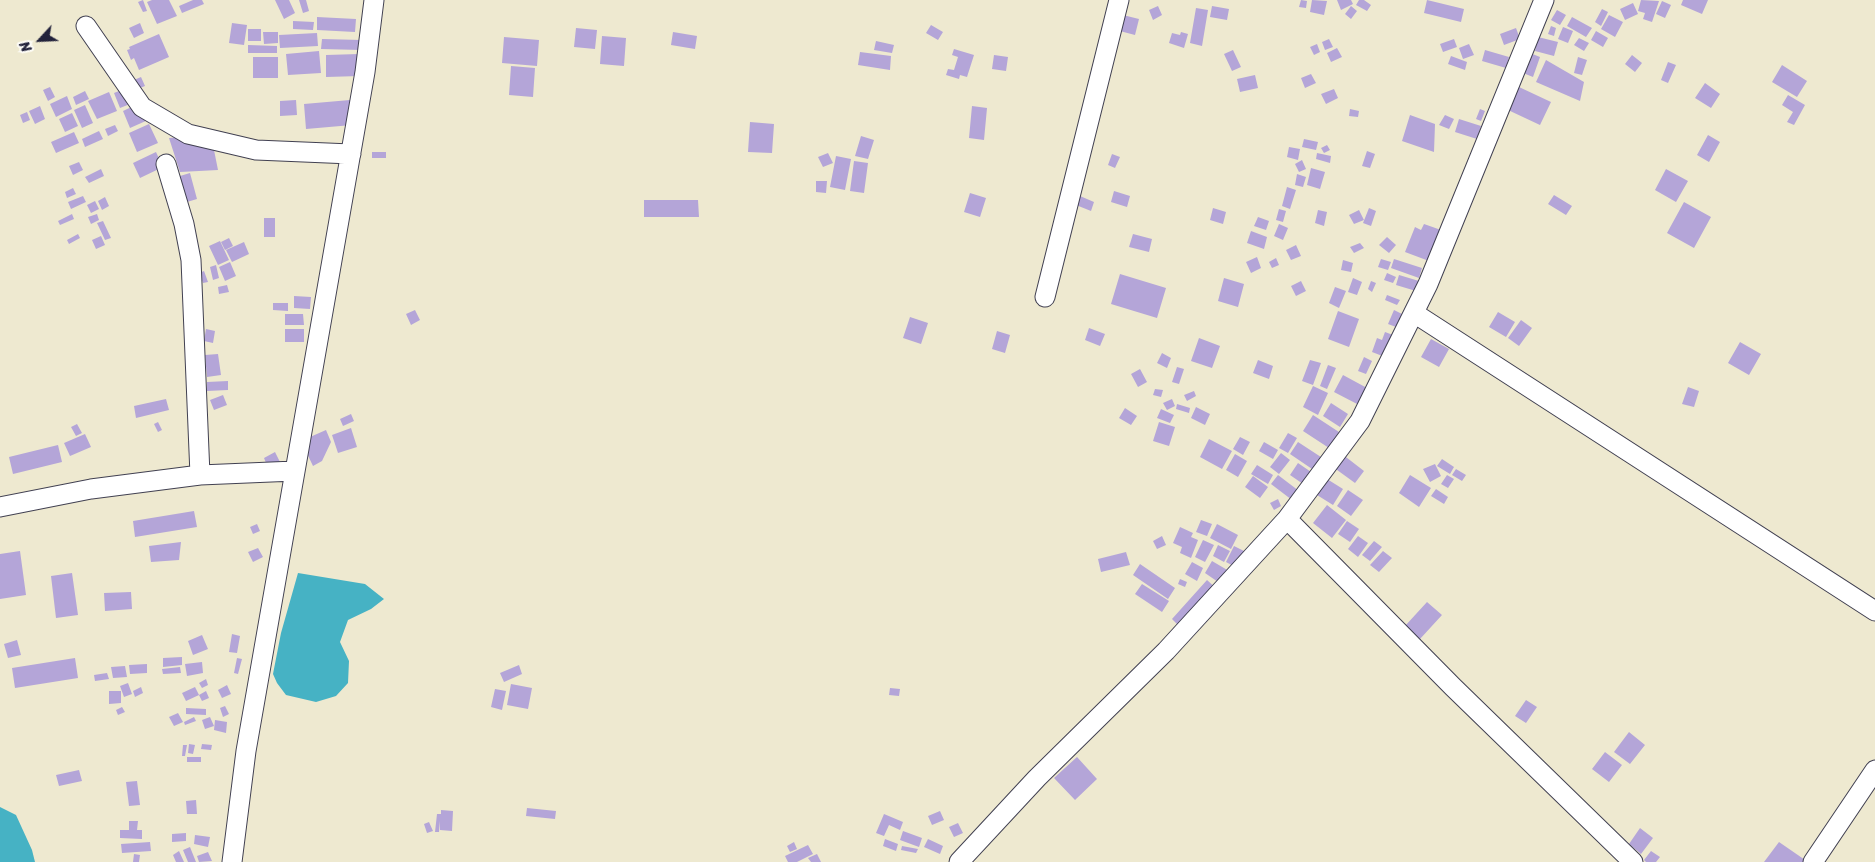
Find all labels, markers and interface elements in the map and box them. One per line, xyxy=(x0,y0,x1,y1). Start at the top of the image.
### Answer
north arrow xyxy=(15,15,65,65)
text: N xyxy=(13,37,39,56)

